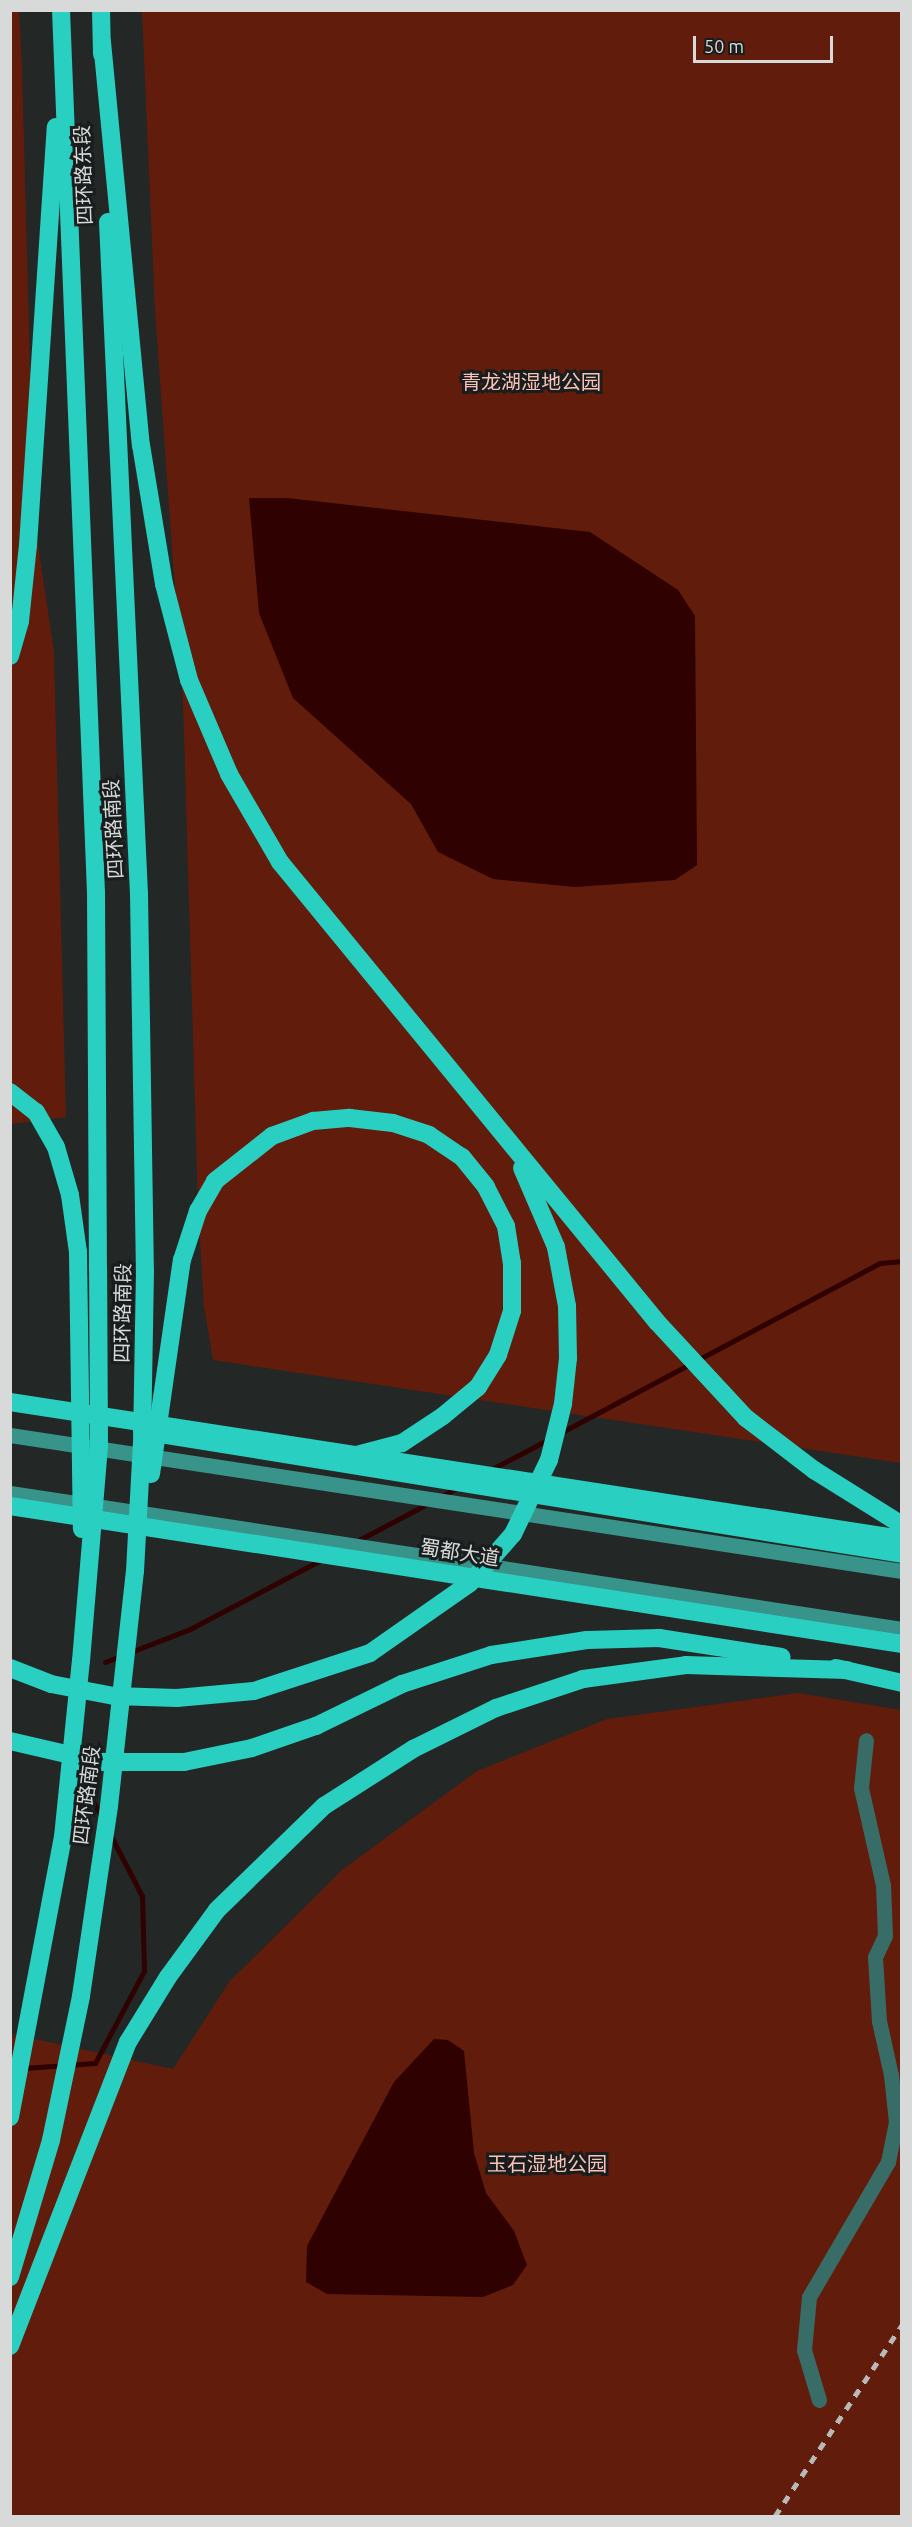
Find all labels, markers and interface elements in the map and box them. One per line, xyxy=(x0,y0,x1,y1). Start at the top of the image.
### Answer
scale bar xyxy=(696,24,836,62)
text: 50 m xyxy=(704,36,744,56)
street label: 四环路东段 xyxy=(69,125,97,225)
park label: 青龙湖湿地公园 xyxy=(461,369,601,393)
street label: 四环路南段 xyxy=(98,778,128,880)
street label: 四环路南段 xyxy=(109,1263,135,1363)
street label: 蜀都大道 xyxy=(419,1534,501,1570)
street label: 四环路南段 xyxy=(68,1744,104,1846)
park label: 玉石湿地公园 xyxy=(487,2151,607,2175)

